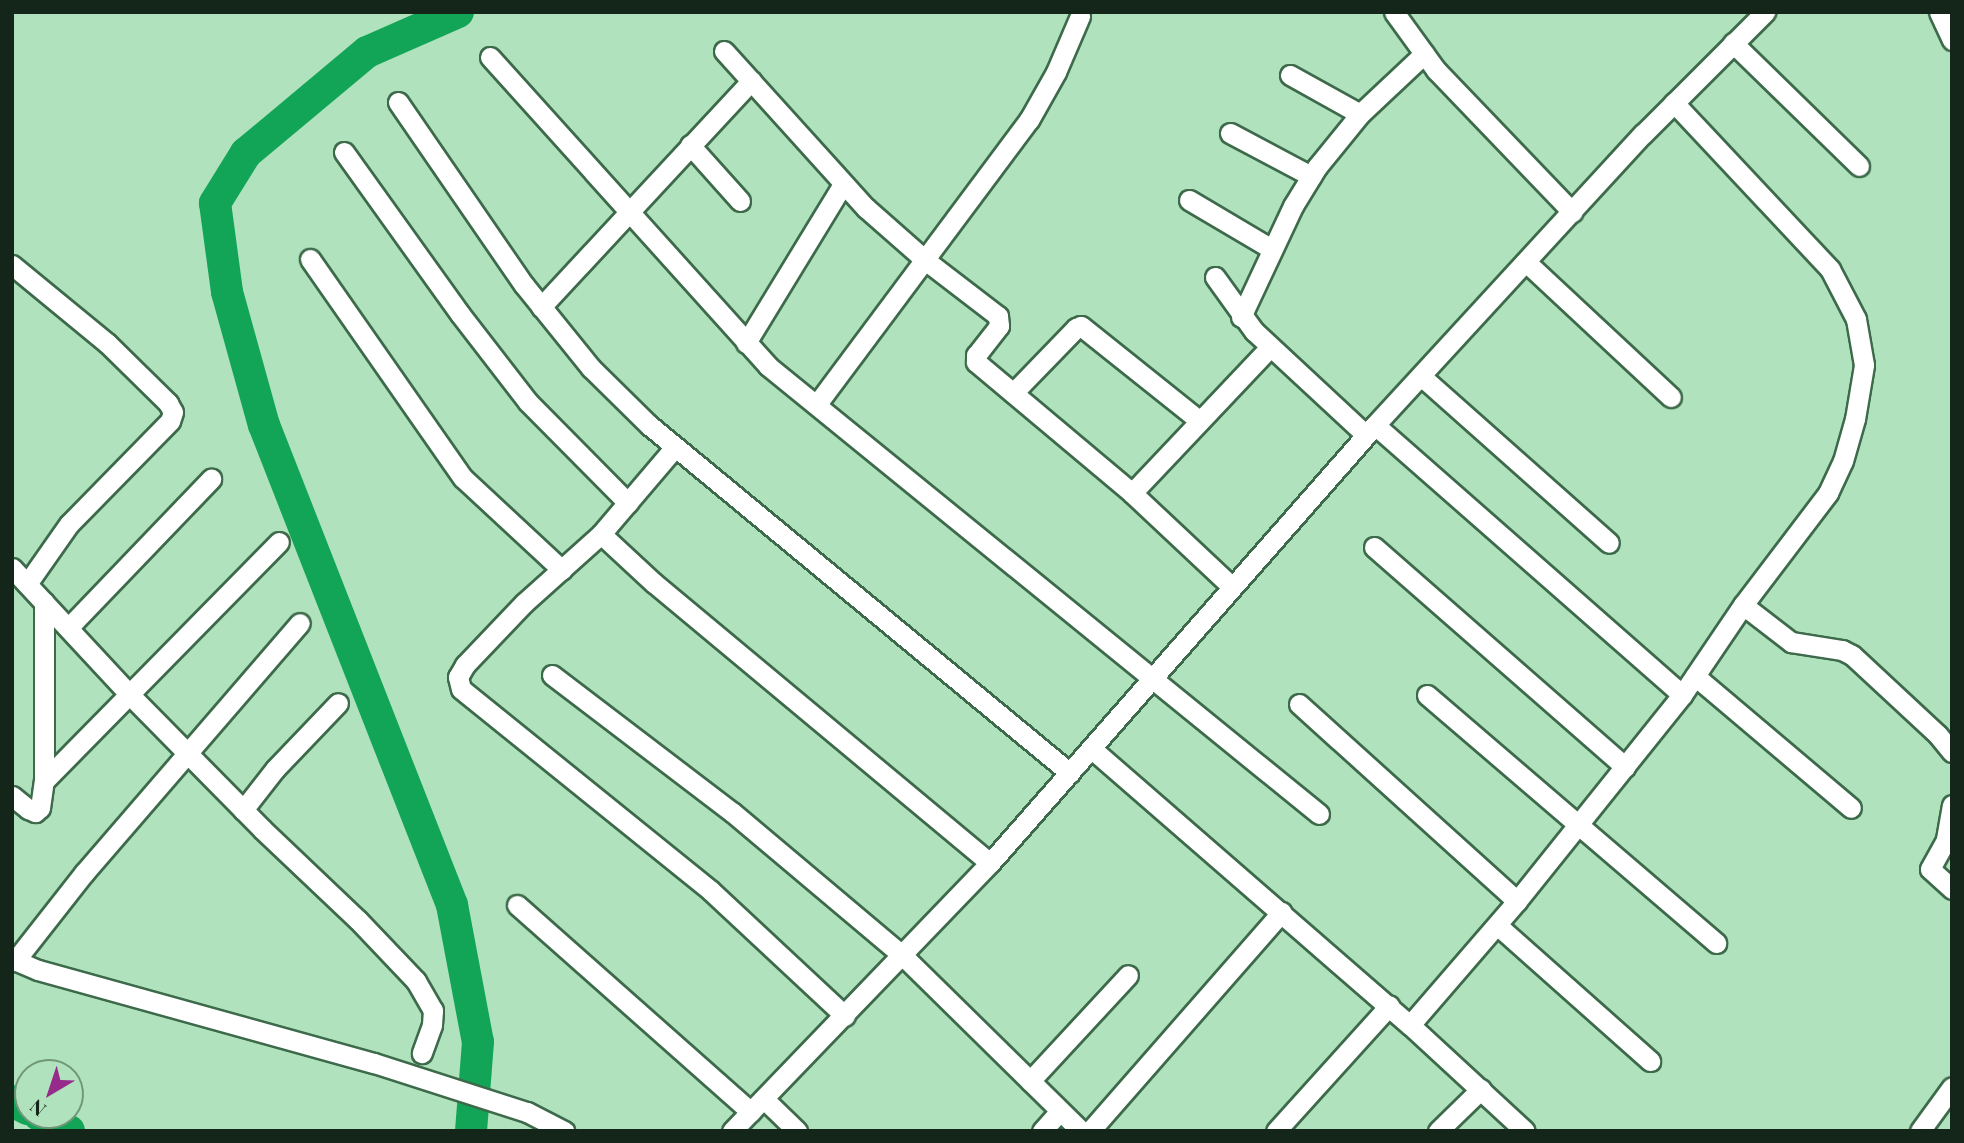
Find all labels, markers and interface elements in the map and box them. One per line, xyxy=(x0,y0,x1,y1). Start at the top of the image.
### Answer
north arrow xyxy=(14,1059,84,1129)
text: N xyxy=(24,1094,51,1123)

